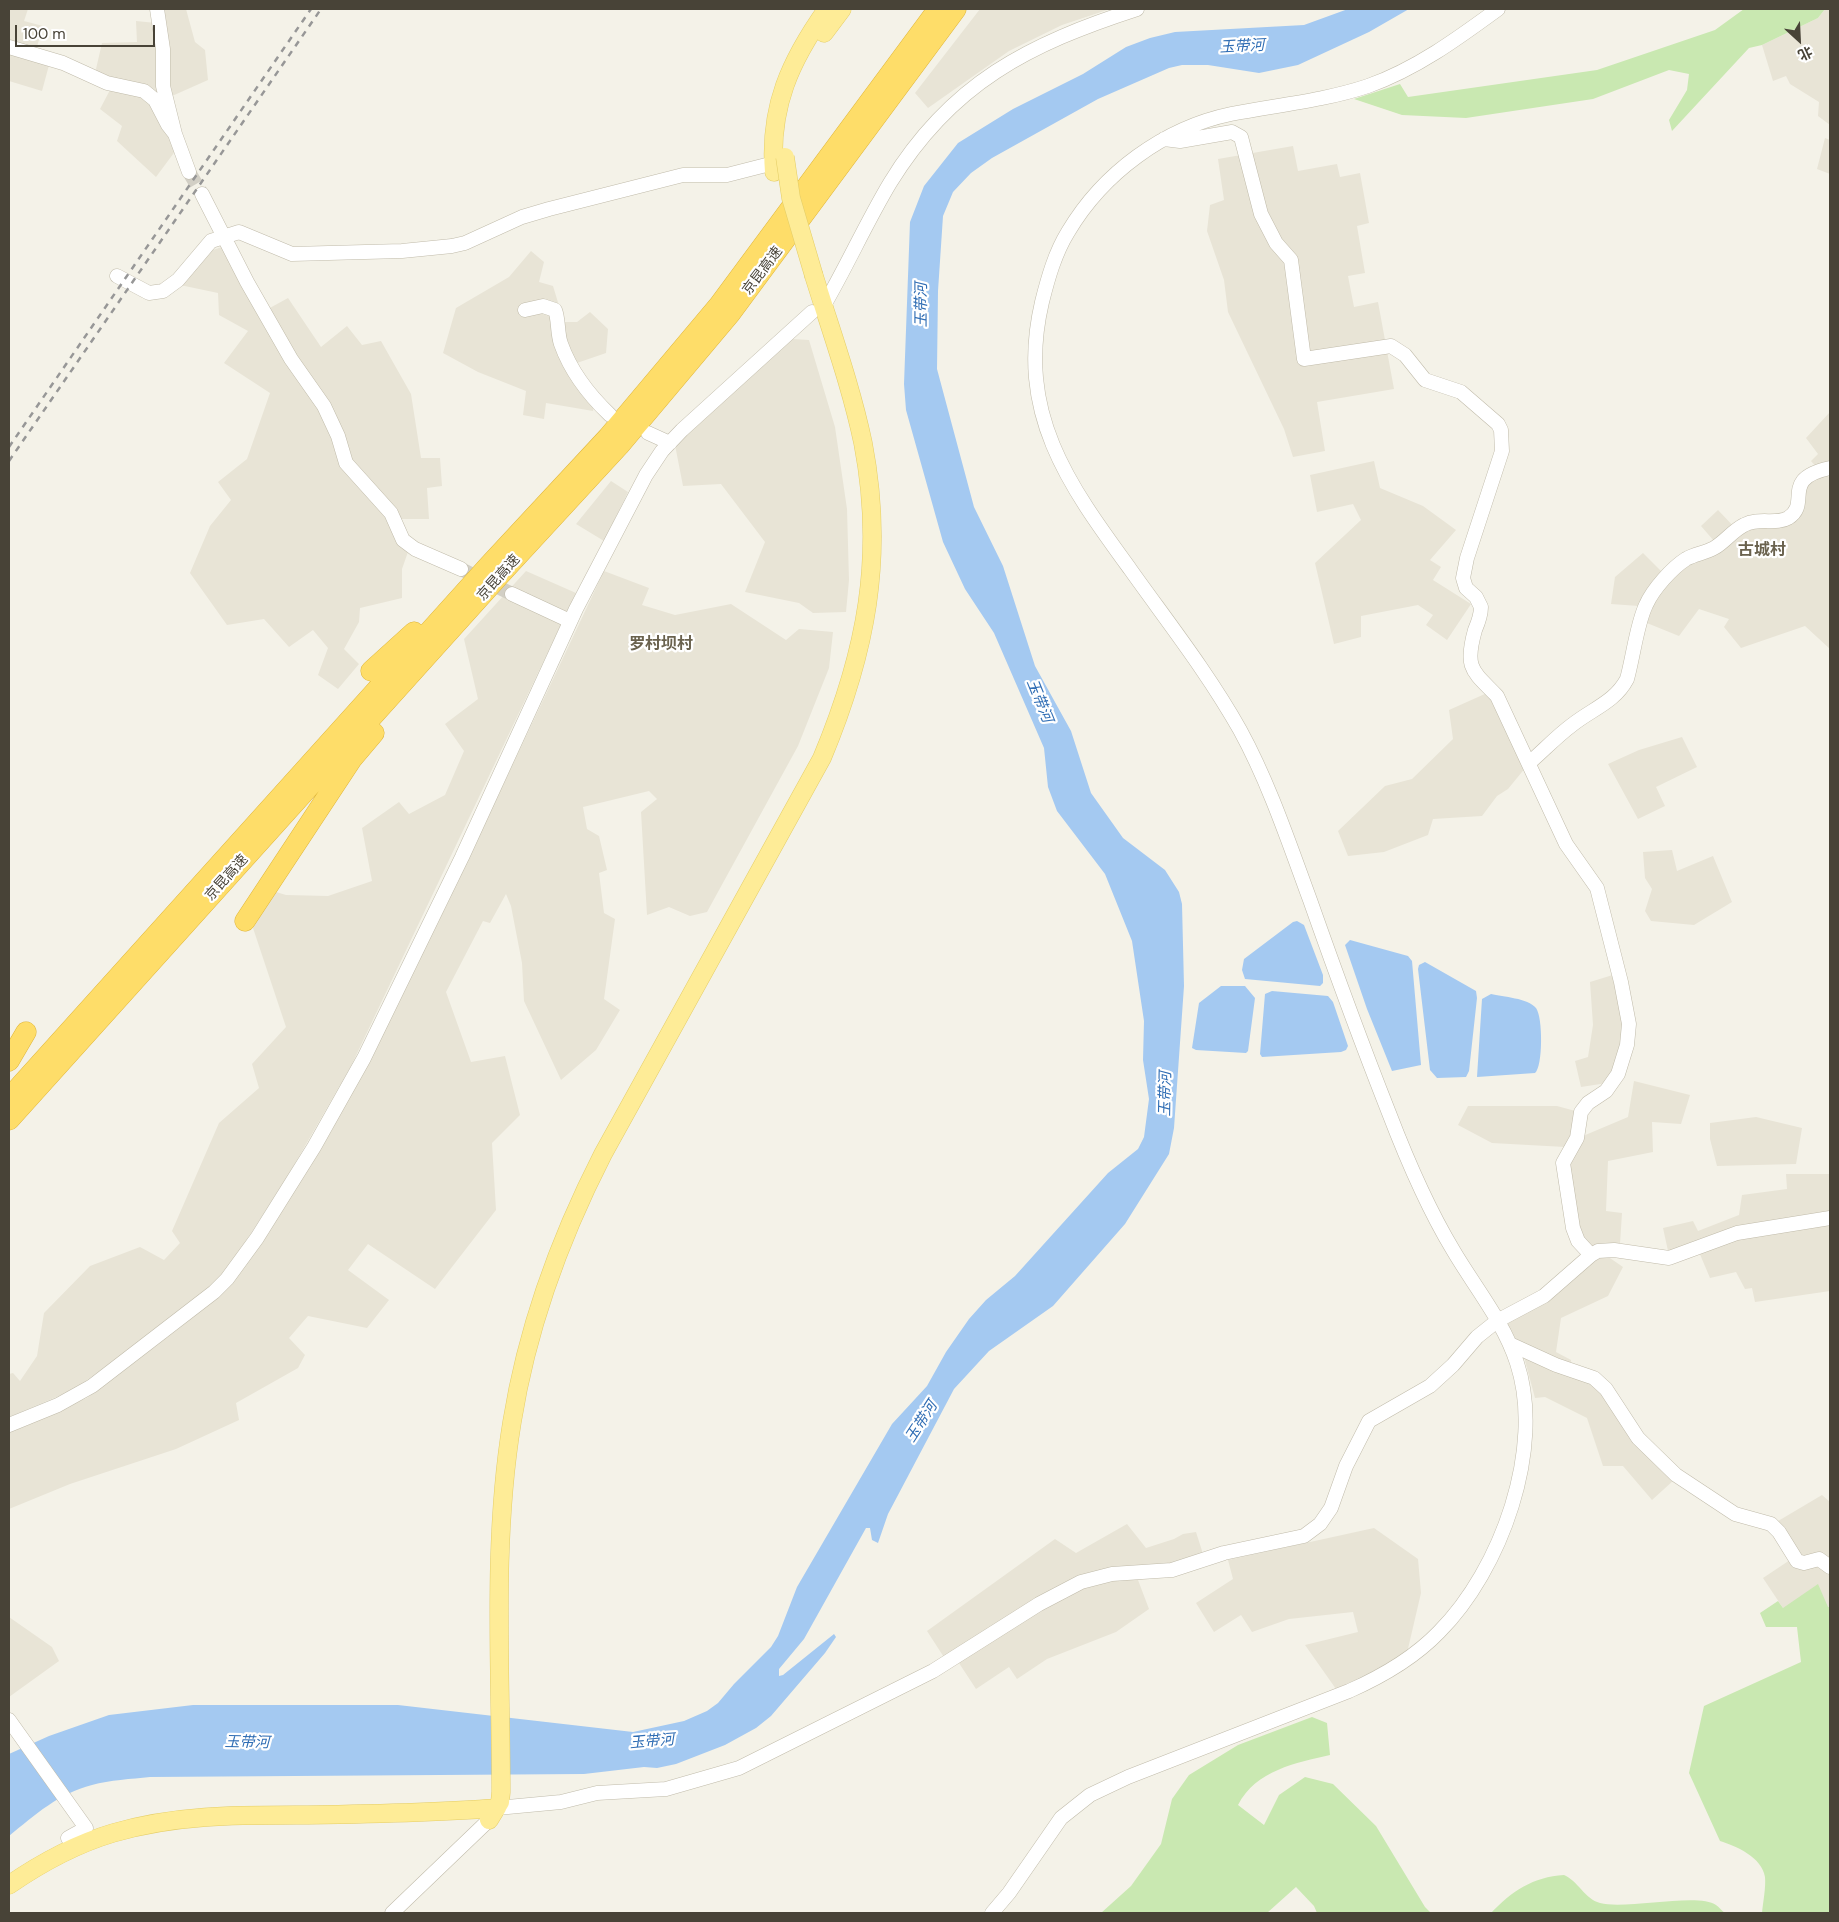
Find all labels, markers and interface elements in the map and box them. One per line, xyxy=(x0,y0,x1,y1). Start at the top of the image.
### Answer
scale bar xyxy=(18,15,158,47)
north arrow xyxy=(1774,15,1824,65)
text: 100 m xyxy=(23,24,66,44)
water label: 玉带河 xyxy=(1219,37,1265,57)
text: 北 xyxy=(1795,42,1815,65)
street label: 京昆高速 xyxy=(739,244,787,298)
water label: 玉带河 xyxy=(913,283,931,327)
district label: 古城村 xyxy=(1738,541,1786,561)
street label: 京昆高速 xyxy=(474,552,524,604)
district label: 罗村坝村 xyxy=(629,635,693,655)
water label: 玉带河 xyxy=(1022,677,1056,725)
street label: 京昆高速 xyxy=(202,852,252,904)
water label: 玉带河 xyxy=(1157,1071,1175,1117)
water label: 玉带河 xyxy=(902,1398,942,1446)
water label: 玉带河 xyxy=(629,1731,675,1753)
water label: 玉带河 xyxy=(224,1734,270,1752)

